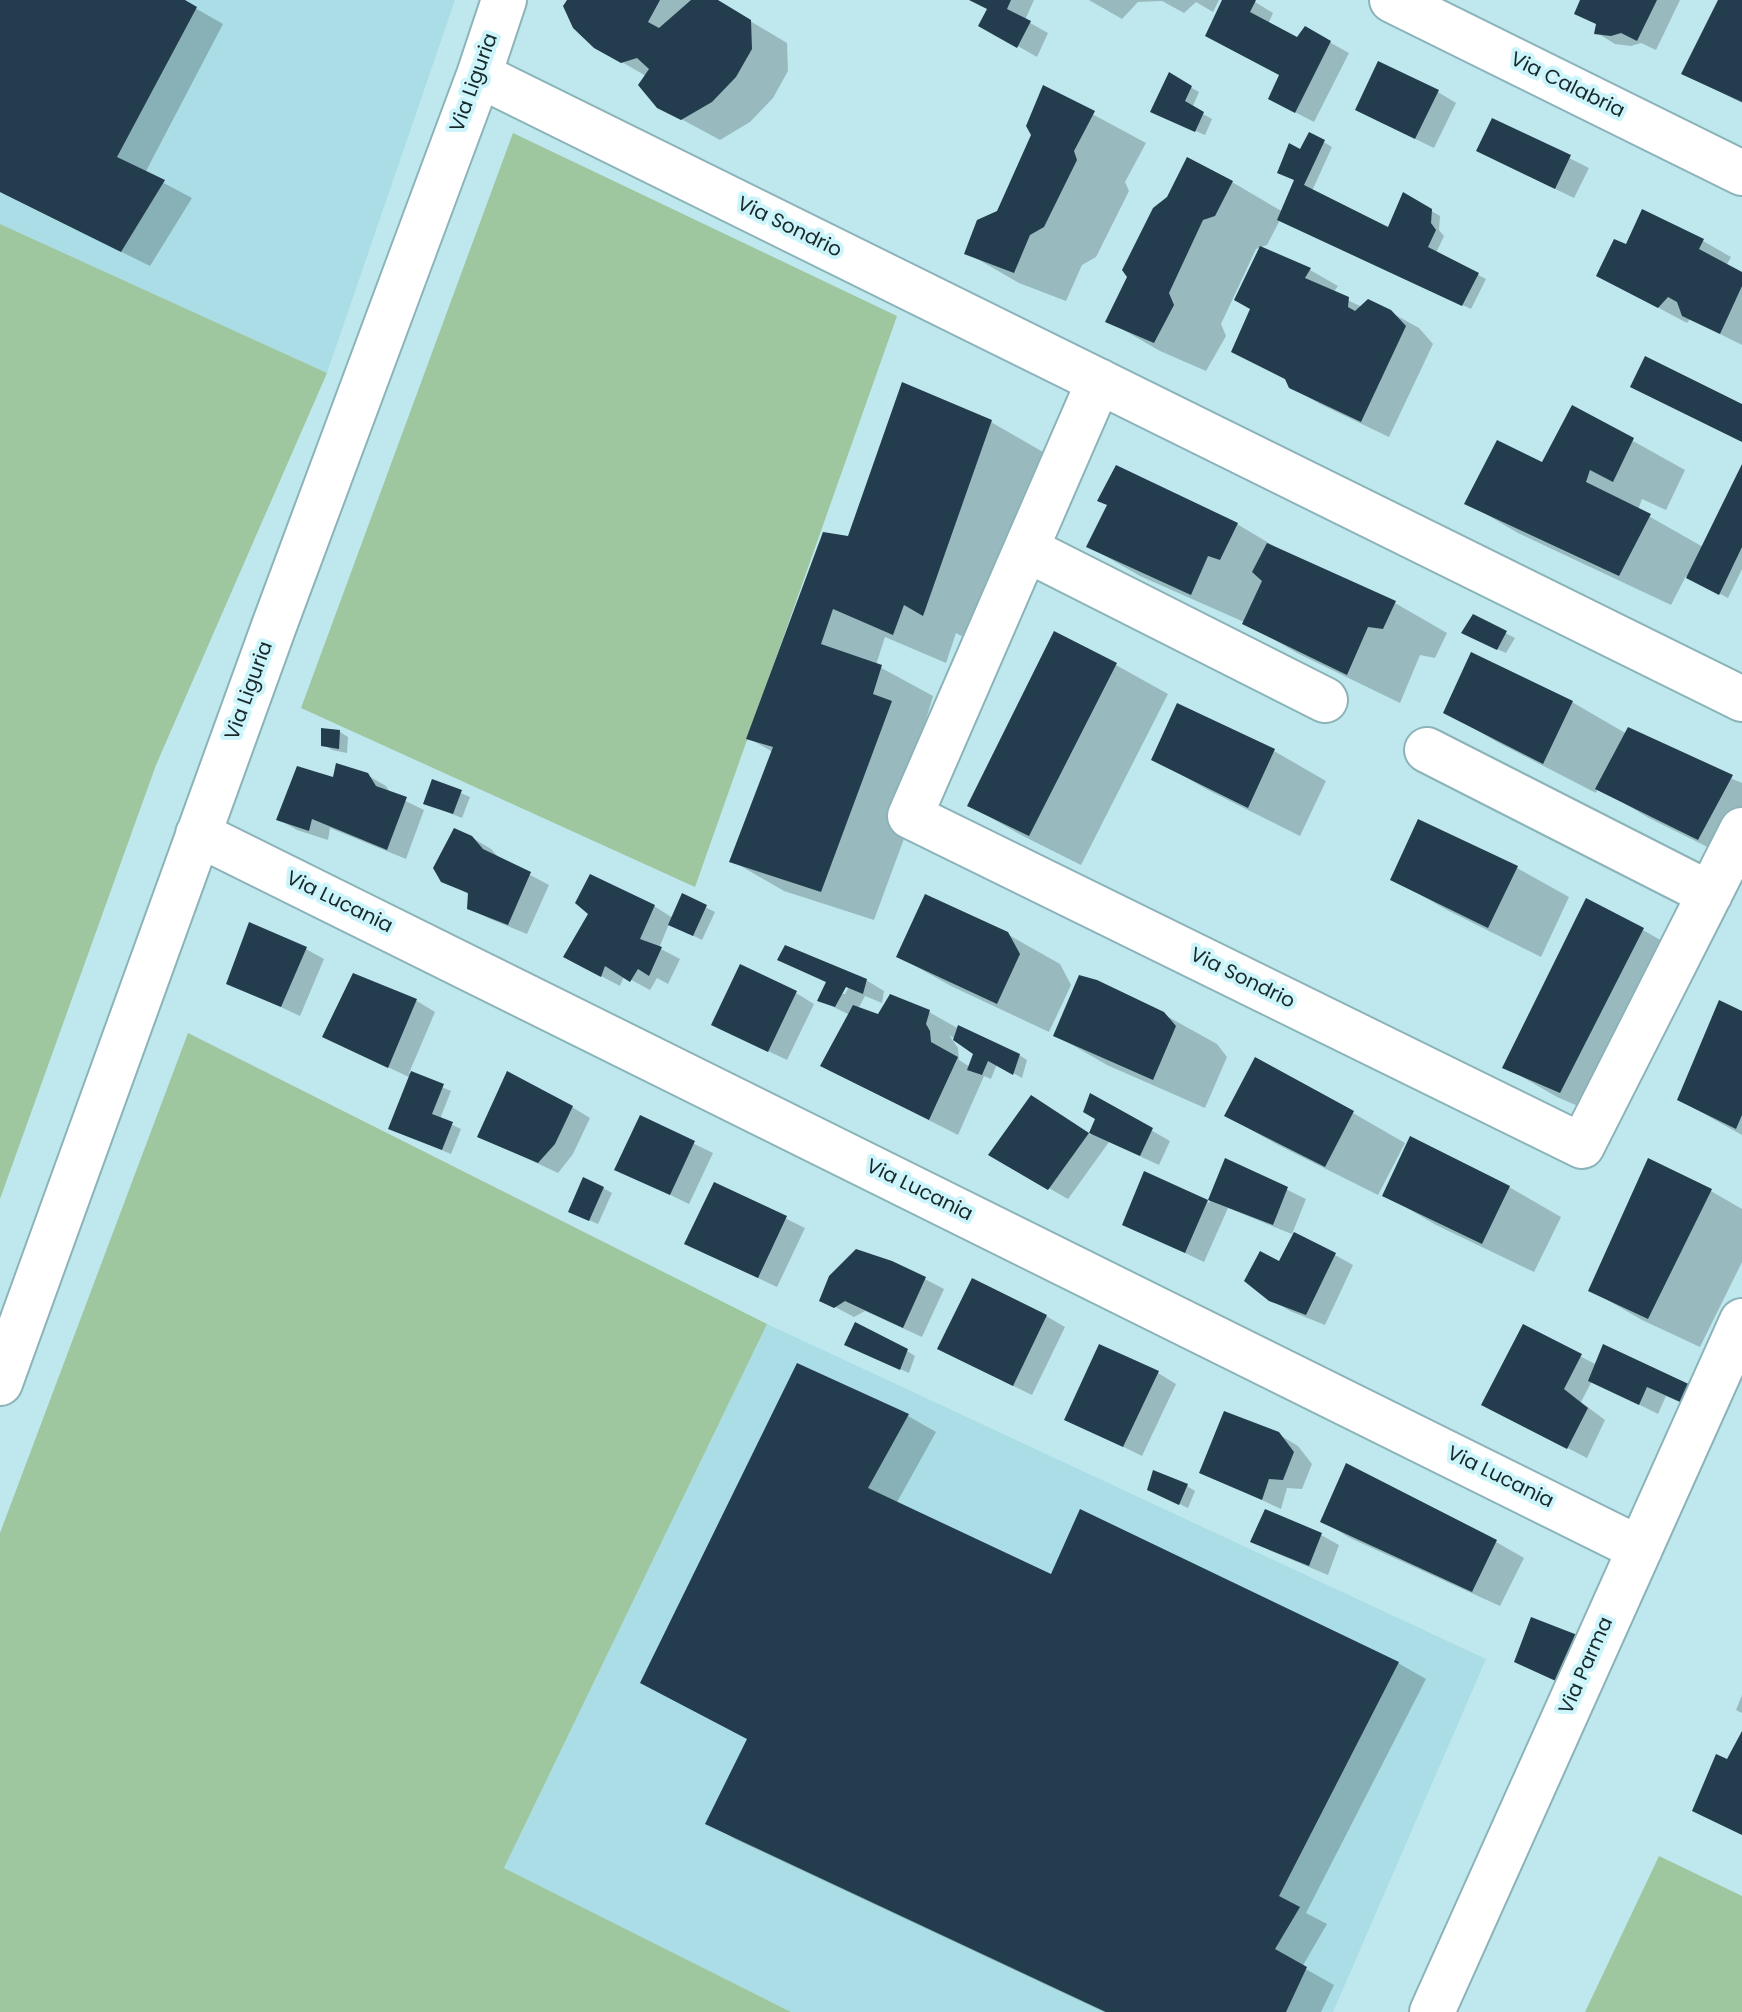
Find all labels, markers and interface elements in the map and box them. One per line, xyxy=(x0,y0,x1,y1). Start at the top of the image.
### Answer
street label: Via Liguria xyxy=(446,30,504,136)
street label: Via Calabria xyxy=(1506,48,1628,124)
street label: Via Sondrio xyxy=(733,192,845,264)
street label: Via Liguria xyxy=(221,638,279,744)
street label: Via Lucania xyxy=(282,867,396,939)
street label: Via Sondrio xyxy=(1186,943,1298,1015)
street label: Via Lucania xyxy=(862,1155,976,1227)
street label: Via Lucania xyxy=(1443,1442,1557,1514)
street label: Via Parma xyxy=(1555,1614,1619,1718)

